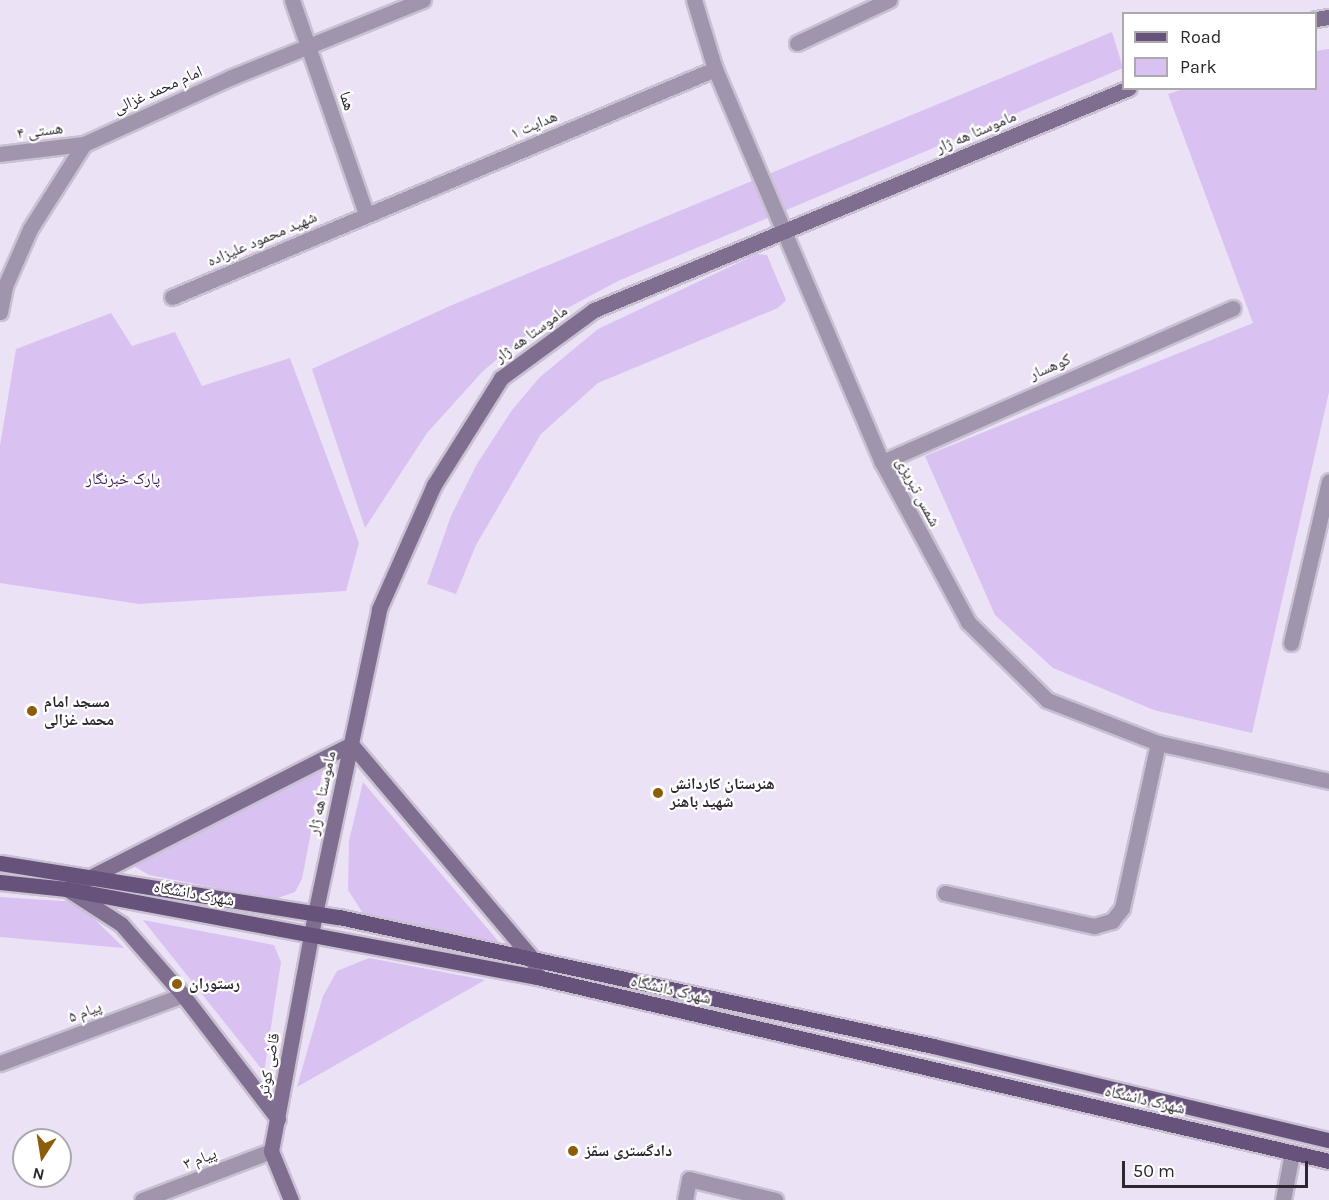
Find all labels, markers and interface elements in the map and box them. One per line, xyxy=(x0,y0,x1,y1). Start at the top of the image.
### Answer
legend xyxy=(1122,12,1317,90)
text: Road xyxy=(1180,26,1221,48)
text: Park xyxy=(1180,56,1217,78)
street label: امام محمد غزالی xyxy=(110,62,206,118)
street label: هما xyxy=(335,89,359,113)
street label: ماموستا هه ژار xyxy=(933,106,1019,158)
street label: هدایت ۱ xyxy=(508,107,560,143)
street label: هستی ۴ xyxy=(16,119,64,143)
street label: شهید محمود علیزاده xyxy=(204,207,320,271)
street label: ماموستا هه ژار xyxy=(491,301,571,367)
street label: کوهسار xyxy=(1026,350,1074,384)
street label: شمس تبریزی xyxy=(892,454,944,530)
park label: پارک خبرنگار xyxy=(86,469,160,489)
place label: مسجد امام محمد غزالی xyxy=(44,692,114,730)
marker: مسجد امام محمد غزالی xyxy=(25,704,39,718)
street label: ماموستا هه ژار xyxy=(304,749,340,837)
place label: هنرستان کاردانش شهید باهنر xyxy=(670,774,775,812)
marker: هنرستان کاردانش شهید باهنر xyxy=(651,786,665,800)
street label: شهرک دانشگاه xyxy=(152,877,236,911)
street label: شهرک دانشگاه xyxy=(629,971,713,1009)
place label: رستوران xyxy=(189,974,240,994)
marker: رستوران xyxy=(170,977,184,991)
street label: پیام ۵ xyxy=(66,997,104,1027)
street label: قاضی کوثر xyxy=(254,1032,284,1098)
street label: شهرک دانشگاه xyxy=(1103,1081,1187,1119)
north arrow xyxy=(12,1128,72,1188)
place label: دادگستری سقز xyxy=(585,1141,672,1161)
street label: پیام ۳ xyxy=(181,1144,219,1174)
marker: دادگستری سقز xyxy=(566,1144,580,1158)
scale bar xyxy=(1125,1149,1311,1187)
text: 50 m xyxy=(1133,1160,1175,1182)
text: N xyxy=(31,1164,46,1185)

